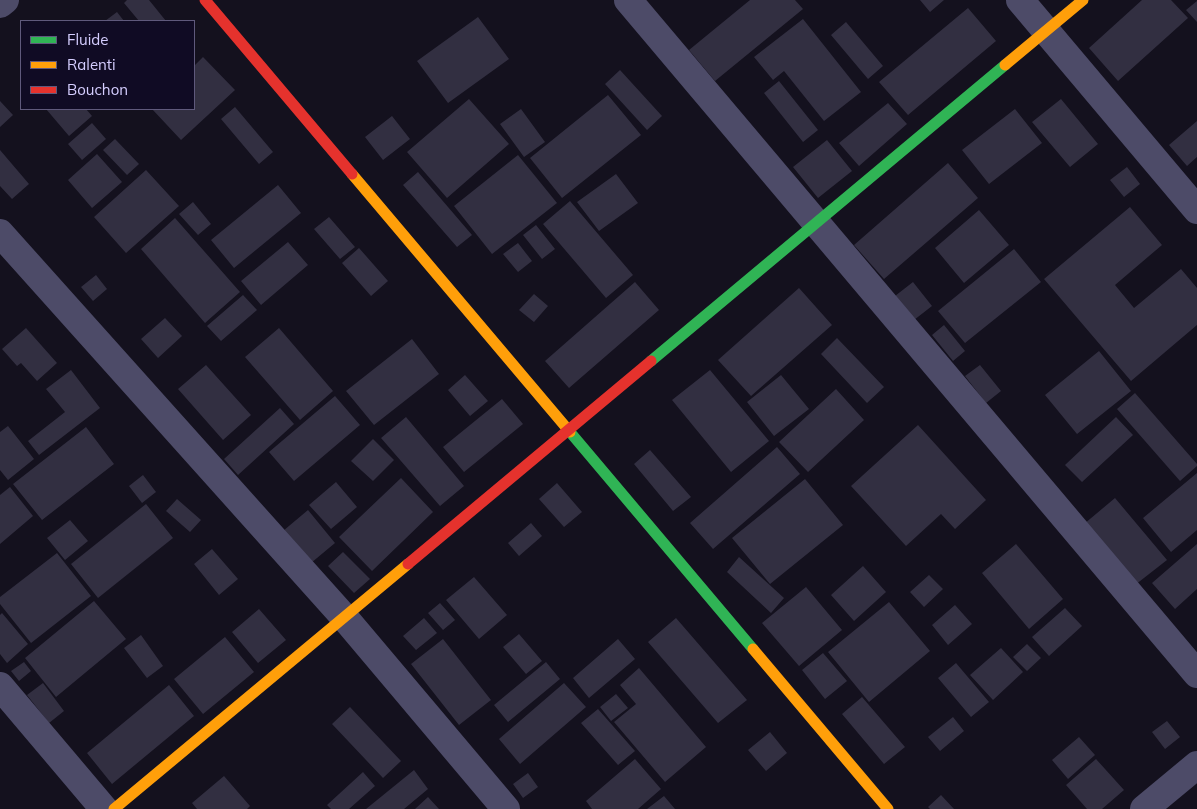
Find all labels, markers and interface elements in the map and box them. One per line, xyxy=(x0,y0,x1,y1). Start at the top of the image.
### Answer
legend xyxy=(20,20,195,110)
text: Fluide xyxy=(67,30,108,49)
text: Ralenti xyxy=(67,55,116,74)
text: Bouchon xyxy=(67,80,128,99)

